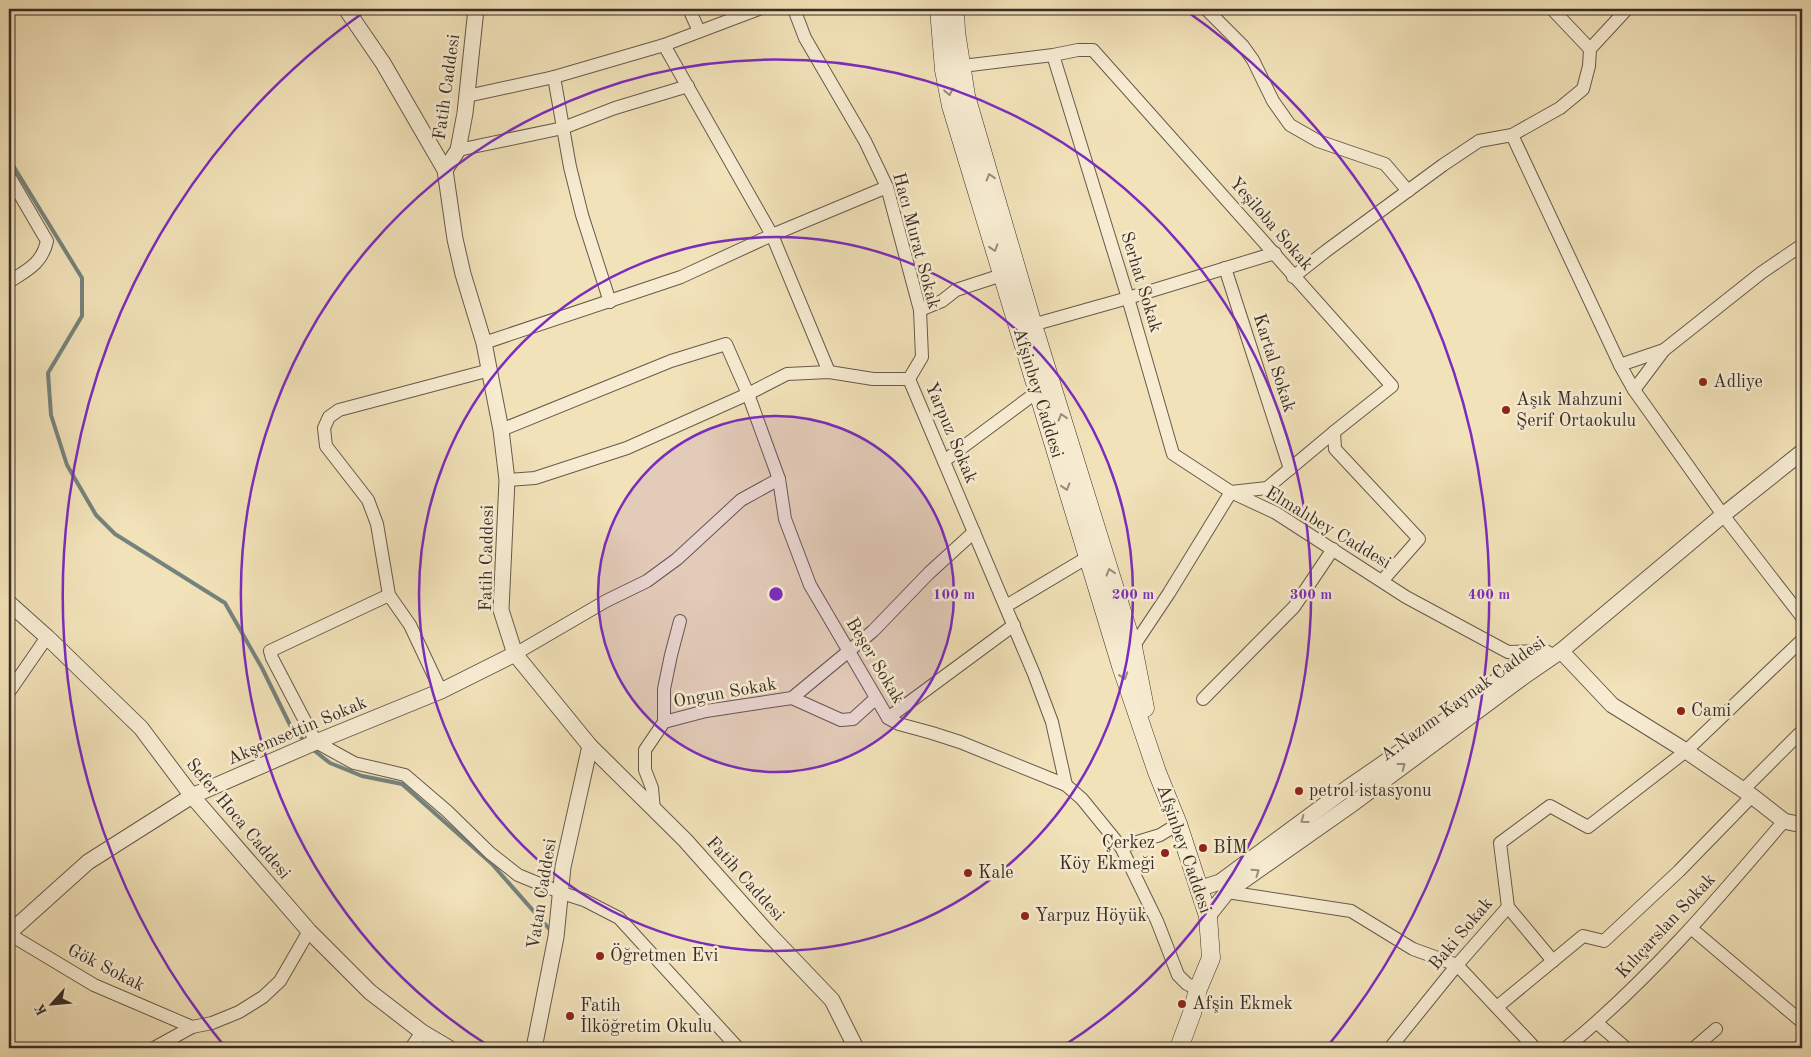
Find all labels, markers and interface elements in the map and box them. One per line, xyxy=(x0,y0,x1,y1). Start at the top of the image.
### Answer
street label: Fatih Caddesi xyxy=(431,33,463,141)
one-way arrow xyxy=(943,87,953,96)
street label: Hacı Murat Sokak xyxy=(889,171,943,311)
one-way arrow xyxy=(985,174,995,182)
street label: Yeşiloba Sokak xyxy=(1226,174,1316,274)
street label: Serhat Sokak xyxy=(1117,229,1165,335)
one-way arrow xyxy=(988,243,998,251)
street label: Kartal Sokak xyxy=(1250,311,1298,415)
street label: Afşinbey Caddesi xyxy=(1010,326,1066,460)
place label: Adliye xyxy=(1713,373,1763,391)
marker: Adliye xyxy=(1697,376,1709,388)
street label: Yarpuz Sokak xyxy=(922,380,980,486)
place label: Aşık Mahzuni Şerif Ortaokulu xyxy=(1516,391,1637,430)
marker: Aşık Mahzuni Şerif Ortaokulu xyxy=(1500,404,1512,416)
one-way arrow xyxy=(1057,413,1067,421)
one-way arrow xyxy=(1061,482,1071,491)
street label: Elmalıbey Caddesi xyxy=(1262,483,1394,573)
street label: Fatih Caddesi xyxy=(477,504,497,611)
one-way arrow xyxy=(1105,568,1115,577)
centre of rings xyxy=(767,585,785,603)
text: 100 m xyxy=(933,588,975,603)
text: 200 m xyxy=(1112,588,1154,603)
text: 300 m xyxy=(1290,588,1332,603)
text: 400 m xyxy=(1468,588,1510,603)
street label: Beşer Sokak xyxy=(842,615,908,707)
street label: A.Nazım Kaynak Caddesi xyxy=(1377,633,1549,765)
one-way arrow xyxy=(1119,671,1129,680)
street label: Ongun Sokak xyxy=(672,675,778,711)
street label: Akşemsettin Sokak xyxy=(225,694,369,768)
place label: Cami xyxy=(1691,702,1731,720)
marker: Cami xyxy=(1675,705,1687,717)
street label: Sefer Hoca Caddesi xyxy=(182,755,294,883)
one-way arrow xyxy=(1396,764,1405,772)
street label: Afşinbey Caddesi xyxy=(1154,782,1215,916)
place label: petrol istasyonu xyxy=(1309,782,1432,800)
marker: petrol istasyonu xyxy=(1293,785,1305,797)
one-way arrow xyxy=(1300,814,1309,824)
street label: Fatih Caddesi xyxy=(703,833,787,925)
place label: Çerkez Köy Ekmeği xyxy=(1059,834,1155,873)
place label: BİM xyxy=(1213,836,1248,857)
street label: Vatan Caddesi xyxy=(524,837,560,951)
marker: BİM xyxy=(1197,842,1209,854)
marker: Çerkez Köy Ekmeği xyxy=(1159,847,1171,859)
place label: Kale xyxy=(978,864,1014,882)
marker: Kale xyxy=(962,867,974,879)
one-way arrow xyxy=(1250,869,1260,878)
street label: Kılıçarslan Sokak xyxy=(1613,870,1719,982)
street label: Baki Sokak xyxy=(1426,894,1496,974)
place label: Yarpuz Höyük xyxy=(1035,907,1147,925)
marker: Yarpuz Höyük xyxy=(1019,910,1031,922)
street label: Gök Sokak xyxy=(64,941,148,995)
place label: Öğretmen Evi xyxy=(610,943,719,965)
marker: Öğretmen Evi xyxy=(594,950,606,962)
north arrow xyxy=(28,980,78,1030)
place label: Afşin Ekmek xyxy=(1192,995,1293,1013)
place label: Fatih İlköğretim Okulu xyxy=(580,997,713,1036)
marker: Afşin Ekmek xyxy=(1176,998,1188,1010)
text: K xyxy=(33,1001,50,1017)
marker: Fatih İlköğretim Okulu xyxy=(564,1010,576,1022)

